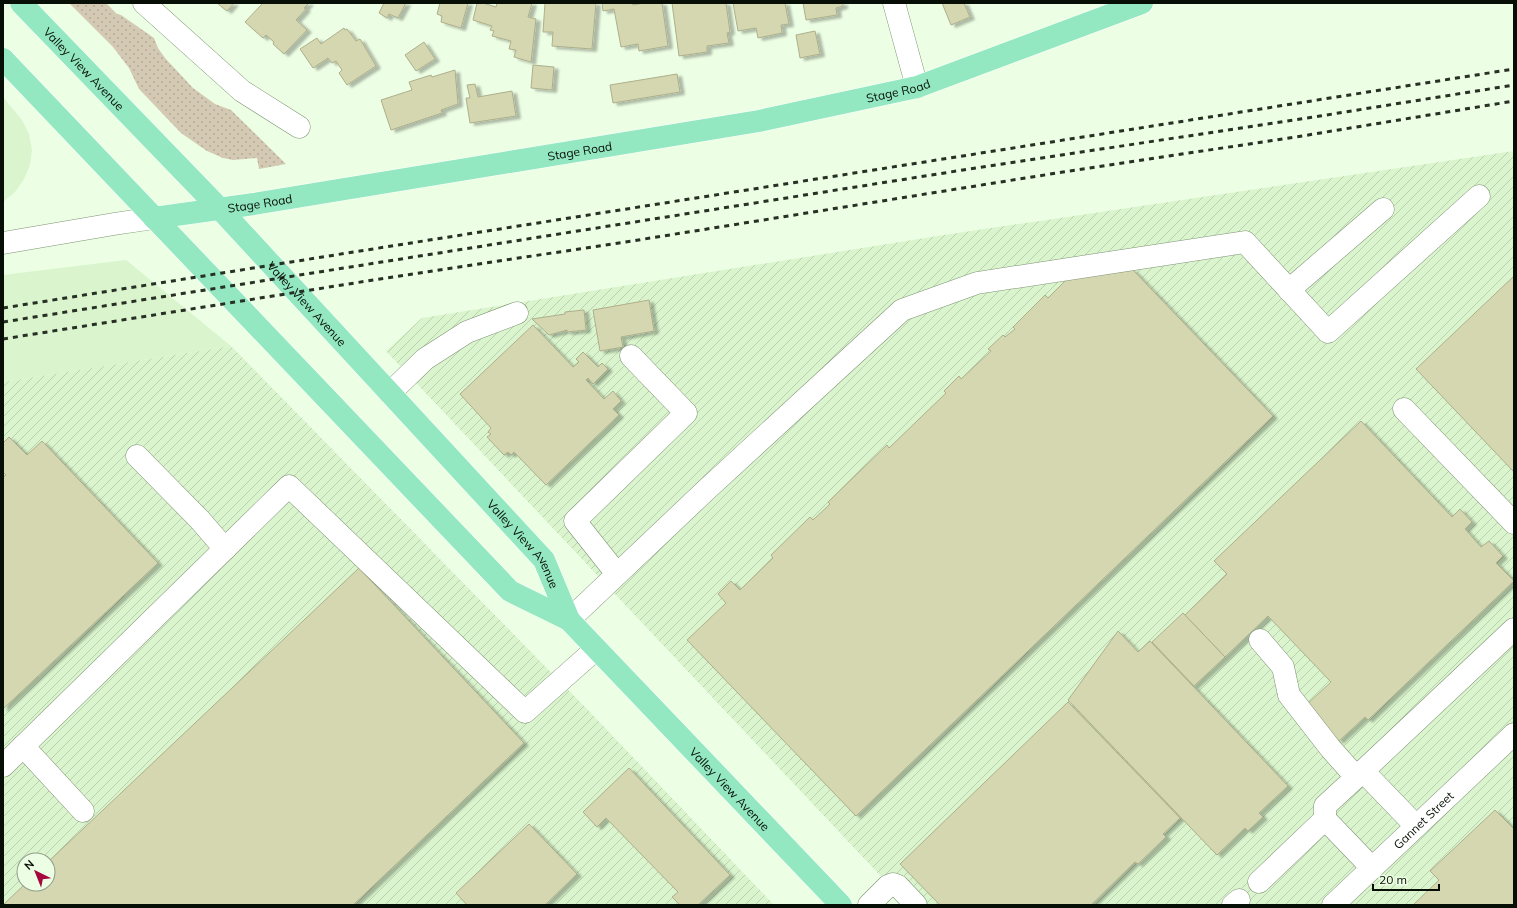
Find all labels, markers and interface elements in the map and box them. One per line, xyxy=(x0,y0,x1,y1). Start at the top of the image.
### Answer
street label: Valley View Avenue xyxy=(41,24,128,113)
street label: Stage Road xyxy=(865,75,932,105)
street label: Stage Road xyxy=(546,138,613,163)
street label: Stage Road xyxy=(227,190,293,215)
street label: Valley View Avenue xyxy=(264,258,350,349)
street label: Valley View Avenue xyxy=(484,496,562,590)
street label: Valley View Avenue xyxy=(687,744,773,834)
street label: Gannet Street xyxy=(1390,788,1456,852)
north arrow xyxy=(16,852,56,892)
text: N xyxy=(21,857,37,873)
scale bar xyxy=(1373,866,1439,892)
text: 20 m xyxy=(1379,872,1407,887)

